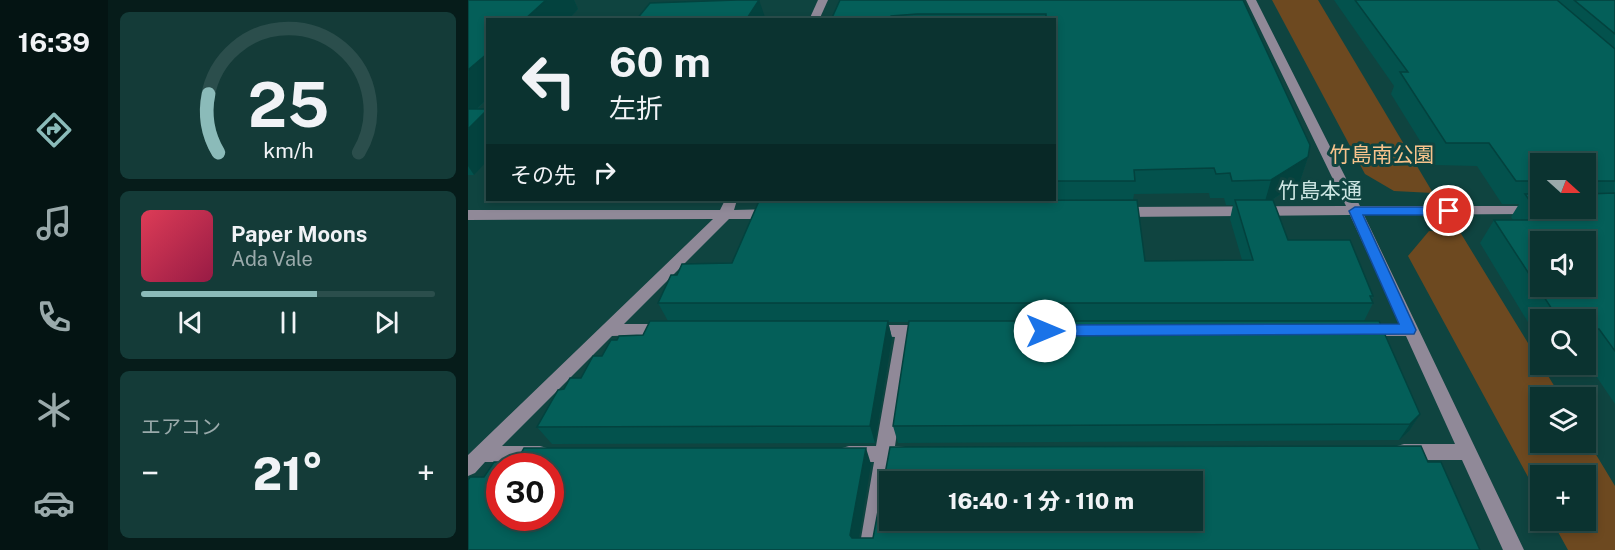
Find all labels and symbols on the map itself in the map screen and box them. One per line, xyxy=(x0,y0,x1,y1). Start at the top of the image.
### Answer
park label: 竹島南公園 xyxy=(1330,142,1435,167)
north arrow xyxy=(1530,153,1596,219)
street label: 竹島本通 xyxy=(1278,178,1362,203)
pin xyxy=(1423,185,1474,236)
position arrow xyxy=(1013,299,1077,363)
speed limit sign: 30 xyxy=(486,453,564,531)

